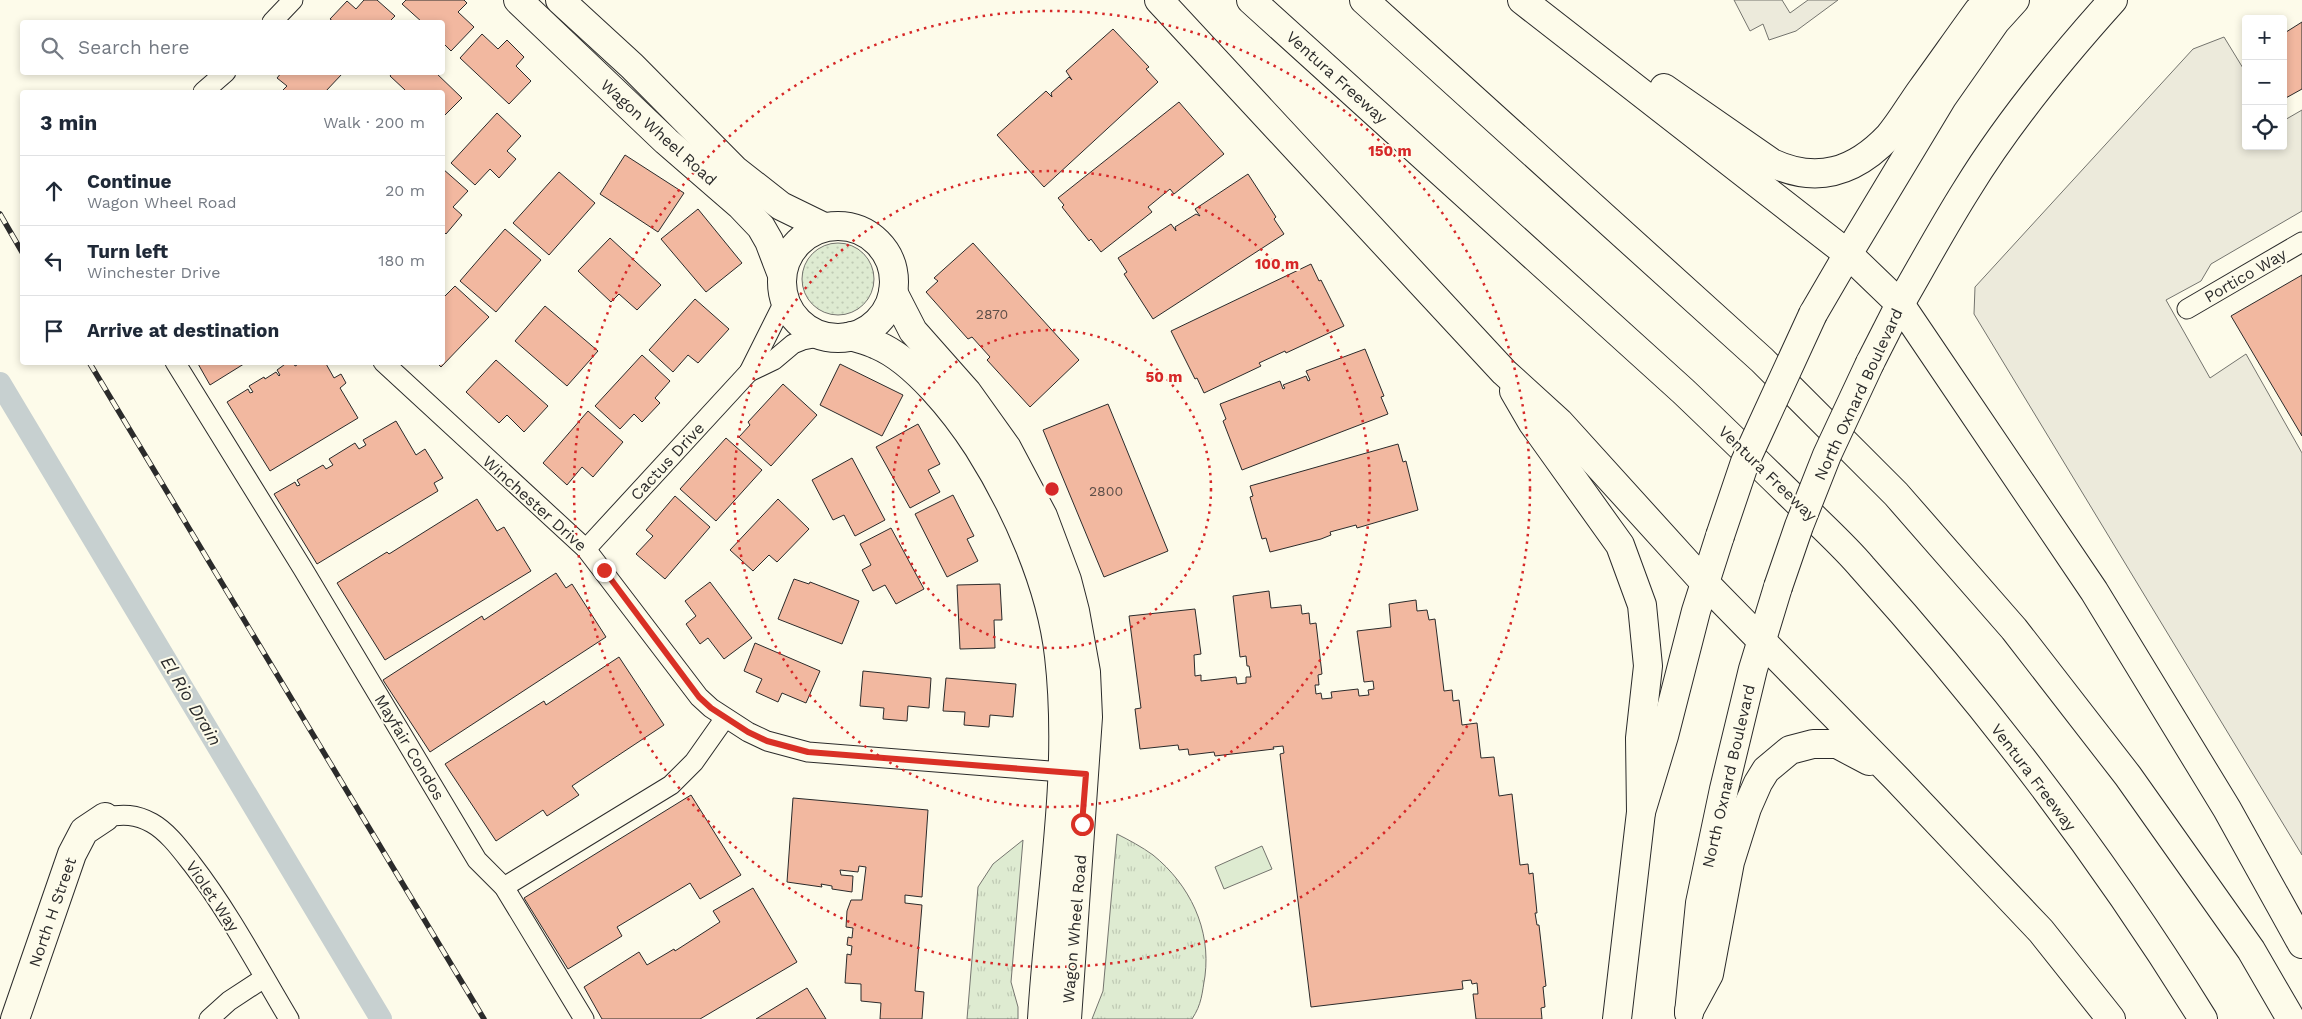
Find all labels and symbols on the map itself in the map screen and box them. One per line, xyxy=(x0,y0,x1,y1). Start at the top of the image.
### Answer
street label: Ventura Freeway xyxy=(1282,27,1392,128)
street label: Wagon Wheel Road xyxy=(597,75,721,189)
text: 150 m xyxy=(1368,142,1412,160)
street label: Portico Way xyxy=(2201,244,2290,307)
text: 100 m xyxy=(1255,255,1299,273)
street label: North Oxnard Boulevard xyxy=(1810,305,1907,483)
house number: 2870 xyxy=(976,306,1008,322)
text: 50 m xyxy=(1146,368,1182,386)
street label: Cactus Drive xyxy=(627,419,708,504)
street label: Ventura Freeway xyxy=(1715,422,1821,526)
street label: Winchester Drive xyxy=(479,452,591,555)
centre of rings xyxy=(1043,480,1061,498)
house number: 2800 xyxy=(1089,483,1123,499)
route end xyxy=(593,559,616,582)
water label: El Rio Drain xyxy=(156,652,226,749)
street label: North Oxnard Boulevard xyxy=(1698,683,1759,870)
street label: Mayfair Condos xyxy=(371,691,449,803)
street label: Ventura Freeway xyxy=(1987,720,2081,835)
route start xyxy=(1071,813,1094,836)
street label: Wagon Wheel Road xyxy=(1059,854,1090,1004)
street label: North H Street xyxy=(25,855,80,969)
street label: Violet Way xyxy=(182,857,244,936)

